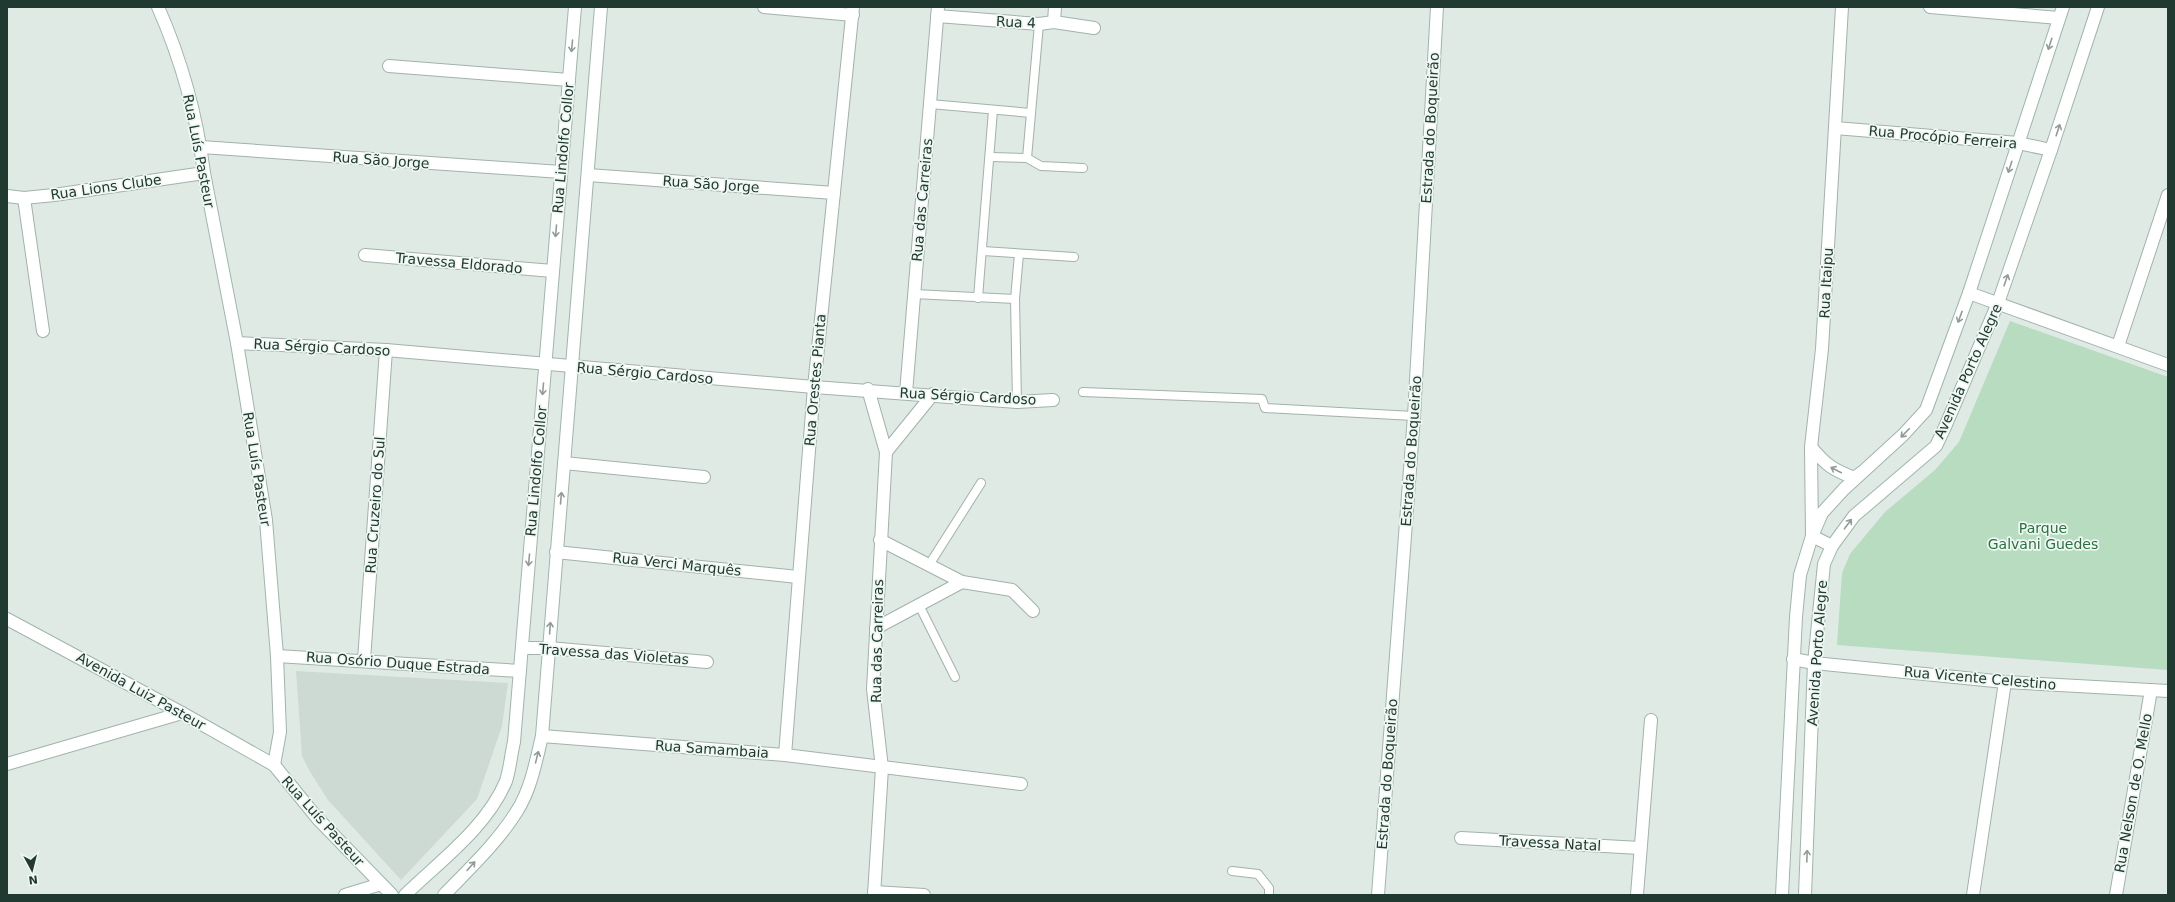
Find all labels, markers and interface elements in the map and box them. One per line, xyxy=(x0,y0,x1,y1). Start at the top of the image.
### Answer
street label: Rua 4 xyxy=(996,13,1036,31)
one-way arrow xyxy=(2046,38,2054,50)
one-way arrow xyxy=(568,39,575,52)
street label: Estrada do Boqueirão xyxy=(1418,52,1442,204)
street label: Rua Lindolfo Collor xyxy=(549,82,577,214)
street label: Rua Luís Pasteur xyxy=(180,93,218,209)
street label: Rua Procópio Ferreira xyxy=(1868,123,2018,151)
one-way arrow xyxy=(2055,124,2062,137)
street label: Rua das Carreiras xyxy=(909,138,935,262)
street label: Rua São Jorge xyxy=(332,149,430,171)
one-way arrow xyxy=(2005,161,2013,173)
street label: Rua Lions Clube xyxy=(49,171,163,203)
street label: Rua São Jorge xyxy=(662,173,760,195)
one-way arrow xyxy=(553,224,560,237)
street label: Rua Itaipu xyxy=(1816,247,1836,319)
street label: Travessa Eldorado xyxy=(394,249,523,277)
one-way arrow xyxy=(2003,274,2011,286)
street label: Avenida Porto Alegre xyxy=(1931,301,2005,441)
one-way arrow xyxy=(1956,311,1963,324)
street label: Rua Orestes Pianta xyxy=(801,313,829,447)
street label: Rua Sérgio Cardoso xyxy=(253,335,391,359)
street label: Rua Sérgio Cardoso xyxy=(576,359,714,387)
street label: Estrada do Boqueirão xyxy=(1398,375,1424,527)
one-way arrow xyxy=(540,382,547,395)
street label: Rua Sérgio Cardoso xyxy=(899,384,1037,408)
street label: Rua Lindolfo Collor xyxy=(522,405,550,537)
street label: Rua Luís Pasteur xyxy=(240,411,274,528)
one-way arrow xyxy=(1900,428,1910,438)
street label: Rua Cruzeiro do Sul xyxy=(362,436,388,574)
one-way arrow xyxy=(1830,466,1842,473)
one-way arrow xyxy=(557,492,564,505)
one-way arrow xyxy=(1844,518,1852,529)
park label: Parque Galvani Guedes xyxy=(1988,520,2098,552)
street label: Rua Verci Marquês xyxy=(612,549,742,579)
one-way arrow xyxy=(525,553,533,566)
street label: Rua das Carreiras xyxy=(868,579,886,703)
street label: Avenida Porto Alegre xyxy=(1804,580,1830,726)
one-way arrow xyxy=(546,622,553,635)
street label: Travessa das Violetas xyxy=(538,641,689,667)
street label: Avenida Luiz Pasteur xyxy=(74,649,208,733)
street label: Rua Osório Duque Estrada xyxy=(305,649,491,677)
street label: Rua Vicente Celestino xyxy=(1903,663,2057,693)
street label: Estrada do Boqueirão xyxy=(1374,698,1400,850)
street label: Rua Nelson de O. Mello xyxy=(2111,712,2155,874)
street label: Rua Samambaia xyxy=(654,737,770,761)
one-way arrow xyxy=(533,751,541,764)
street label: Rua Luís Pasteur xyxy=(278,773,368,869)
street label: Travessa Natal xyxy=(1497,832,1602,854)
north arrow xyxy=(12,850,52,890)
one-way arrow xyxy=(1803,850,1811,863)
one-way arrow xyxy=(466,862,475,872)
text: N xyxy=(28,872,39,886)

